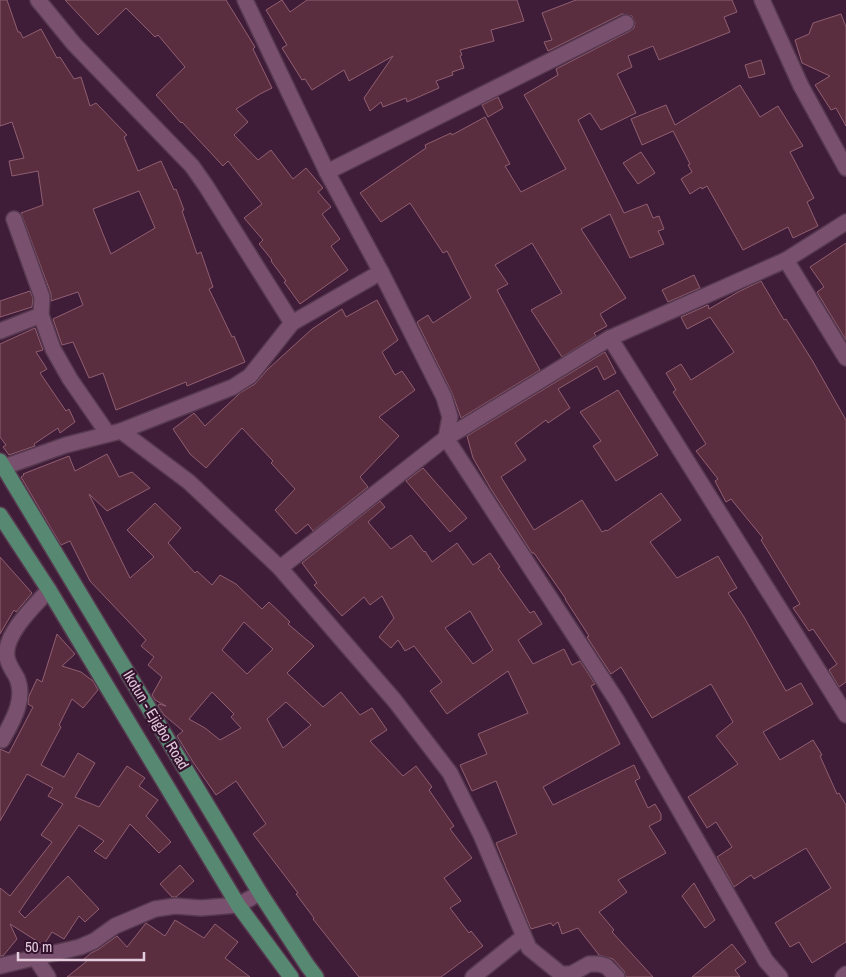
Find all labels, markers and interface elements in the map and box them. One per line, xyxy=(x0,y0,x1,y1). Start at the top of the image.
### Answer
street label: Ikotun - Ejigbo Road xyxy=(119,666,194,773)
scale bar xyxy=(18,930,144,962)
text: 50 m xyxy=(25,936,52,957)

